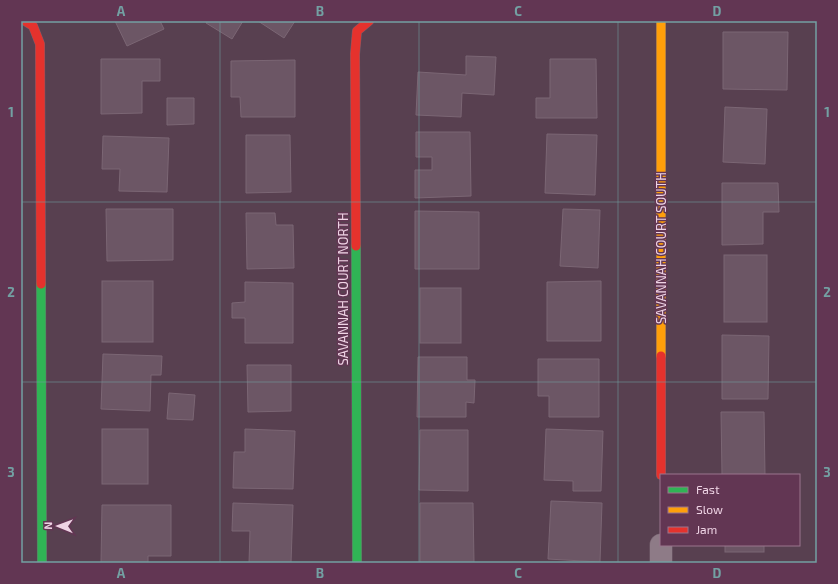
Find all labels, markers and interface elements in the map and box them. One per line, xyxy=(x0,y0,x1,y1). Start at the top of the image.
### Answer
text: A xyxy=(117,3,126,19)
text: B xyxy=(316,3,324,19)
text: C xyxy=(514,3,522,19)
text: D xyxy=(713,3,722,19)
text: 1 xyxy=(8,104,14,120)
text: 1 xyxy=(824,104,830,120)
street label: SAVANNAH COURT SOUTH xyxy=(653,172,669,324)
street label: SAVANNAH COURT NORTH xyxy=(335,212,351,366)
text: 2 xyxy=(7,284,15,300)
text: 2 xyxy=(823,284,831,300)
text: 3 xyxy=(7,464,15,480)
text: 3 xyxy=(823,464,831,480)
legend xyxy=(660,474,800,546)
text: Fast xyxy=(696,482,720,496)
text: Slow xyxy=(696,502,723,516)
north arrow xyxy=(38,506,78,546)
text: N xyxy=(41,522,54,530)
text: Jam xyxy=(696,522,717,536)
text: A xyxy=(117,565,126,581)
text: B xyxy=(316,565,324,581)
text: C xyxy=(514,565,522,581)
text: D xyxy=(713,565,722,581)

